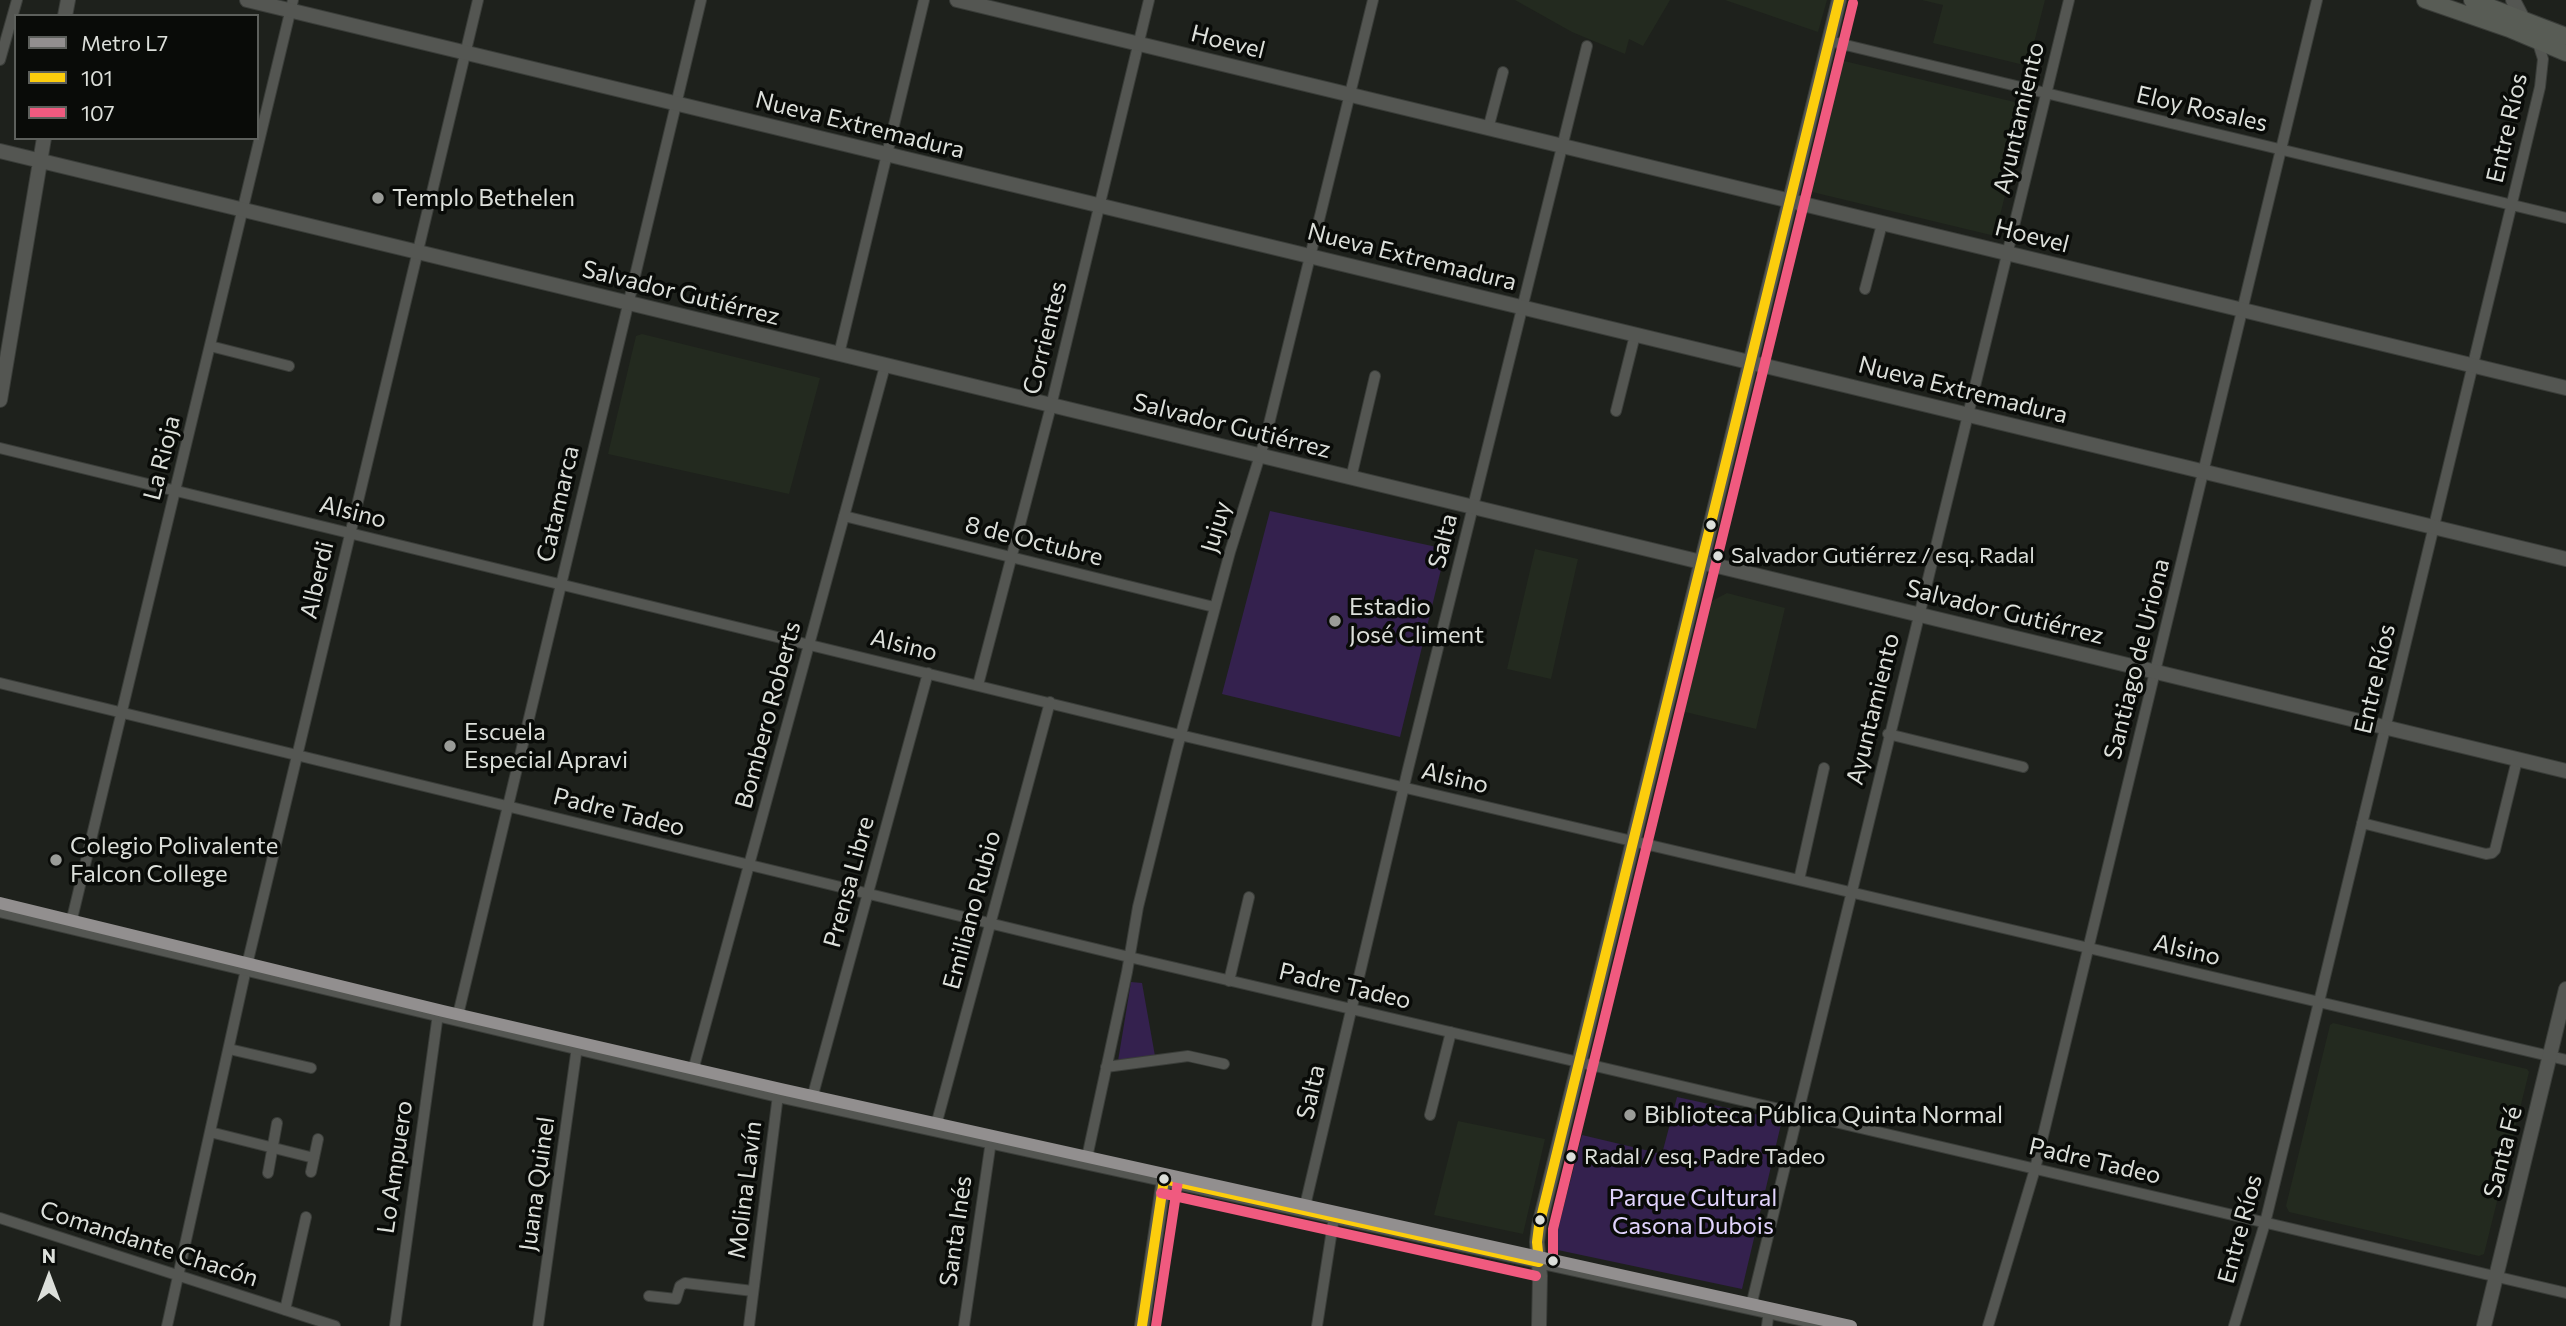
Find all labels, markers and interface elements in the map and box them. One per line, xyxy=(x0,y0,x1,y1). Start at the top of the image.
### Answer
legend xyxy=(14,14,259,140)
street label: Hoevel xyxy=(1188,19,1268,65)
text: Metro L7 xyxy=(81,30,168,55)
street label: Ayuntamiento xyxy=(1988,39,2050,197)
text: 101 xyxy=(81,65,113,90)
street label: Entre Ríos xyxy=(2480,70,2534,186)
street label: Eloy Rosales xyxy=(2134,80,2270,138)
street label: Nueva Extremadura xyxy=(752,85,968,165)
text: 107 xyxy=(81,100,115,125)
place label: Templo Bethelen xyxy=(392,184,575,212)
marker: Templo Bethelen xyxy=(370,190,386,206)
street label: Hoevel xyxy=(1992,213,2072,259)
street label: Nueva Extremadura xyxy=(1304,217,1520,297)
street label: Salvador Gutiérrez xyxy=(579,255,783,331)
street label: Corrientes xyxy=(1017,278,1073,398)
street label: Nueva Extremadura xyxy=(1855,350,2071,430)
street label: Salvador Gutiérrez xyxy=(1130,388,1334,464)
street label: La Rioja xyxy=(138,413,186,503)
street label: Catamarca xyxy=(531,443,585,565)
street label: Alsino xyxy=(317,490,389,534)
street label: Jujuy xyxy=(1195,498,1237,556)
street label: 8 de Octubre xyxy=(962,510,1106,572)
street label: Salta xyxy=(1422,511,1464,571)
unlabelled marker xyxy=(1704,518,1718,532)
street label: Alberdi xyxy=(294,538,340,622)
place label: Salvador Gutiérrez / esq. Radal xyxy=(1731,543,2035,569)
marker: Salvador Gutiérrez / esq. Radal xyxy=(1711,549,1725,563)
street label: Santiago de Uriona xyxy=(2098,556,2176,762)
street label: Salvador Gutiérrez xyxy=(1903,574,2107,650)
place label: Estadio José Climent xyxy=(1349,593,1484,649)
marker: Estadio José Climent xyxy=(1327,613,1343,629)
street label: Bombero Roberts xyxy=(729,618,807,812)
street label: Entre Ríos xyxy=(2348,621,2402,737)
street label: Alsino xyxy=(868,623,940,667)
street label: Ayuntamiento xyxy=(1840,630,1906,788)
place label: Escuela Especial Apravi xyxy=(464,718,628,774)
marker: Escuela Especial Apravi xyxy=(442,738,458,754)
street label: Alsino xyxy=(1419,756,1491,800)
street label: Padre Tadeo xyxy=(550,782,688,842)
street label: Prensa Libre xyxy=(818,813,880,951)
street label: Emiliano Rubio xyxy=(937,828,1007,992)
place label: Colegio Polivalente Falcon College xyxy=(70,832,278,888)
marker: Colegio Polivalente Falcon College xyxy=(48,852,64,868)
street label: Alsino xyxy=(2151,928,2223,972)
street label: Padre Tadeo xyxy=(1276,957,1414,1015)
street label: Salta xyxy=(1291,1062,1331,1122)
street label: Lo Ampuero xyxy=(371,1099,419,1235)
place label: Biblioteca Pública Quinta Normal xyxy=(1644,1101,2003,1129)
street label: Santa Fé xyxy=(2478,1103,2528,1201)
marker: Biblioteca Pública Quinta Normal xyxy=(1622,1107,1638,1123)
street label: Juana Quinel xyxy=(513,1115,561,1253)
street label: Molina Lavín xyxy=(722,1119,768,1261)
street label: Padre Tadeo xyxy=(2026,1132,2164,1190)
place label: Radal / esq. Padre Tadeo xyxy=(1584,1144,1825,1170)
marker: Radal / esq. Padre Tadeo xyxy=(1564,1150,1578,1164)
street label: Entre Ríos xyxy=(2212,1171,2268,1287)
unlabelled marker xyxy=(1157,1172,1171,1186)
street label: Santa Inés xyxy=(934,1174,978,1288)
park label: Parque Cultural Casona Dubois xyxy=(1609,1184,1777,1240)
street label: Comandante Chacón xyxy=(36,1195,262,1293)
unlabelled marker xyxy=(1533,1213,1547,1227)
north arrow xyxy=(14,1242,84,1312)
text: N xyxy=(42,1244,56,1267)
unlabelled marker xyxy=(1546,1254,1560,1268)

